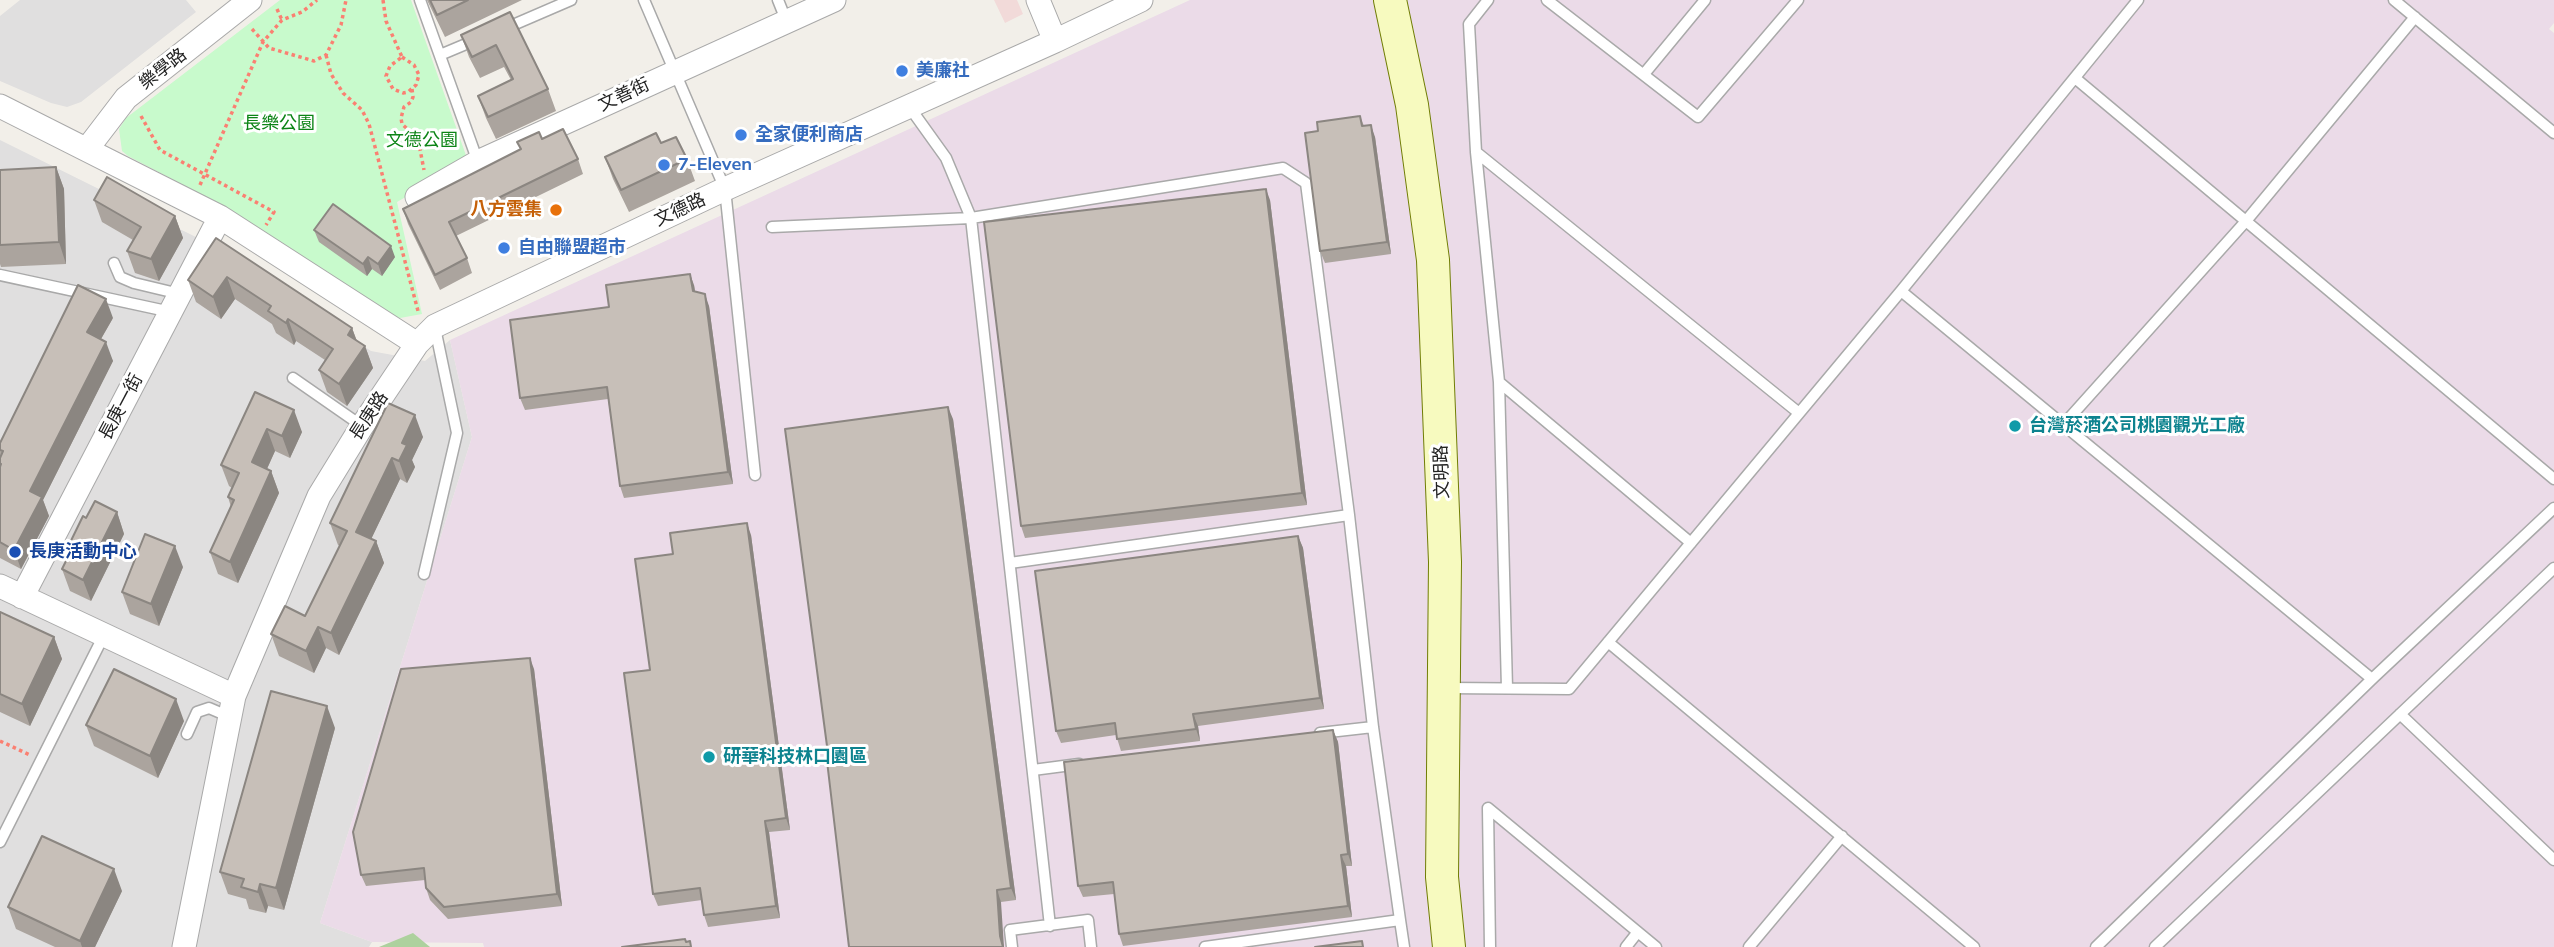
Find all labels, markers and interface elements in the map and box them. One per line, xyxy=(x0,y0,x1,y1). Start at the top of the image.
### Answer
street label: 樂學路 xyxy=(135,44,191,94)
place label: 美廉社 xyxy=(916,60,970,82)
marker: 美廉社 xyxy=(894,63,910,79)
street label: 文善街 xyxy=(595,74,653,116)
park label: 長樂公園 xyxy=(243,113,315,135)
place label: 全家便利商店 xyxy=(755,124,863,146)
marker: 全家便利商店 xyxy=(733,127,749,143)
park label: 文德公園 xyxy=(386,130,458,152)
place label: 7-Eleven xyxy=(678,154,752,176)
marker: 7-Eleven xyxy=(656,157,672,173)
street label: 文德路 xyxy=(651,189,709,231)
place label: 八方雲集 xyxy=(470,199,542,221)
marker: 八方雲集 xyxy=(548,202,564,218)
place label: 自由聯盟超市 xyxy=(518,237,626,259)
marker: 自由聯盟超市 xyxy=(496,240,512,256)
street label: 長庚一街 xyxy=(95,370,147,444)
street label: 長庚路 xyxy=(345,387,393,445)
place label: 台灣菸酒公司桃園觀光工廠 xyxy=(2029,415,2245,437)
marker: 台灣菸酒公司桃園觀光工廠 xyxy=(2007,418,2023,434)
street label: 文明路 xyxy=(1430,445,1454,499)
place label: 長庚活動中心 xyxy=(29,541,137,563)
marker: 長庚活動中心 xyxy=(7,544,23,560)
place label: 研華科技林口園區 xyxy=(723,746,867,768)
marker: 研華科技林口園區 xyxy=(701,749,717,765)

